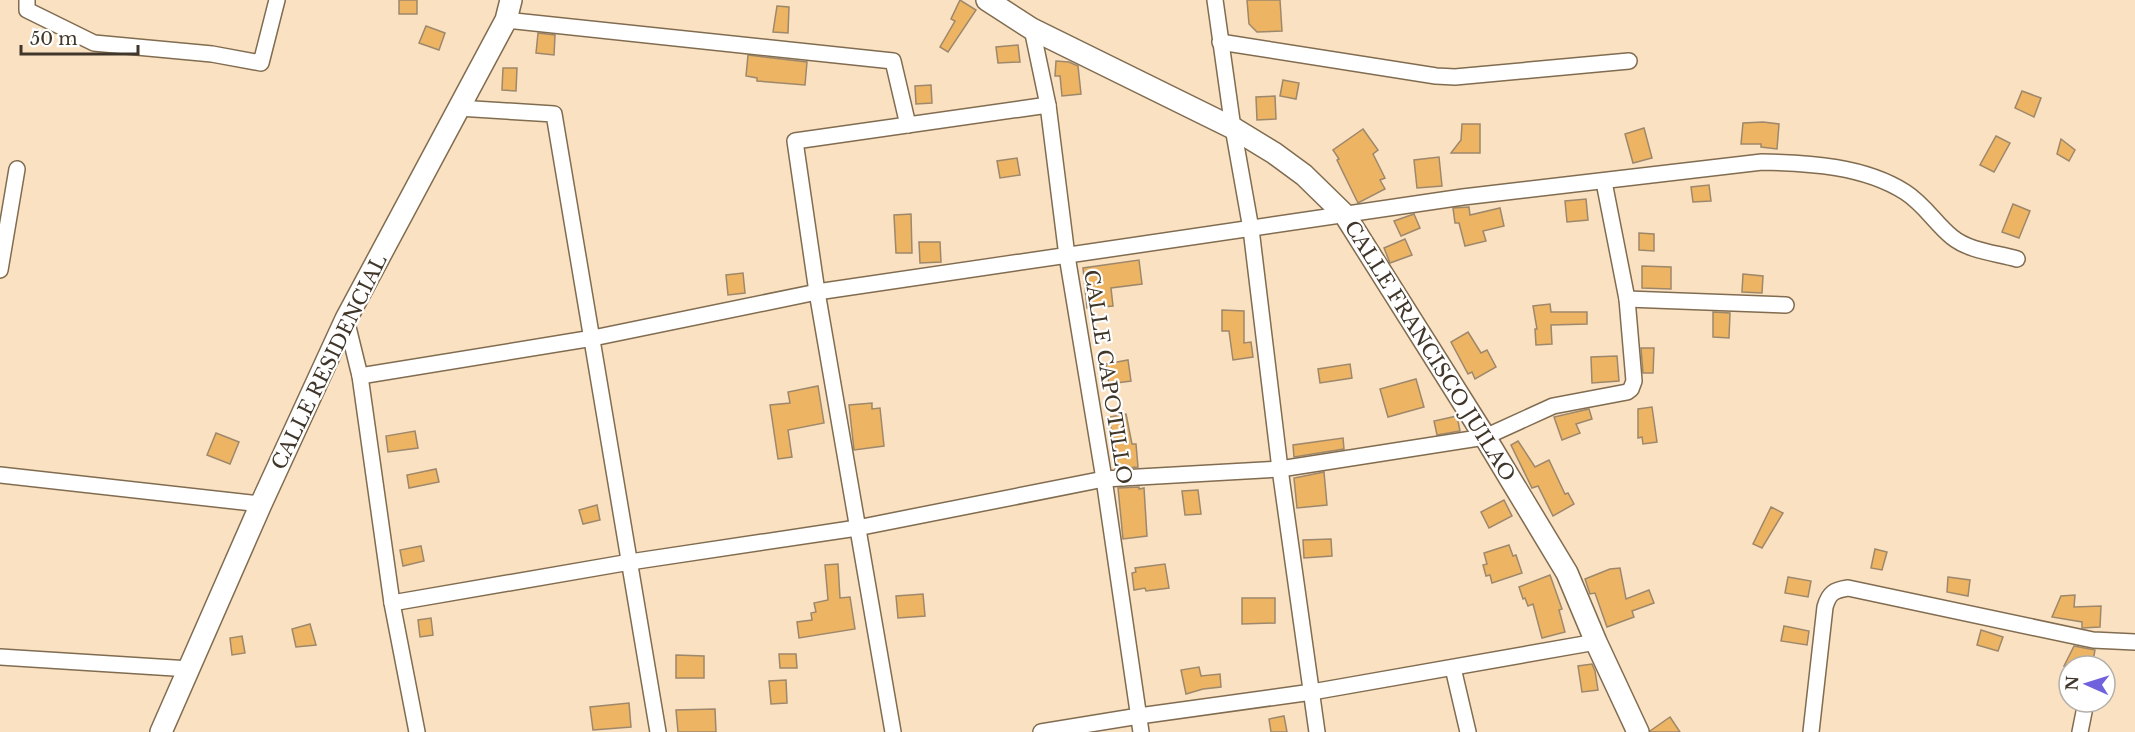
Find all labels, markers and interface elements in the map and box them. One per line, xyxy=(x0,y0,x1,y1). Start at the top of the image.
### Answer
scale bar xyxy=(21,18,138,56)
text: 50 m xyxy=(30,28,78,50)
street label: CALLE FRANCISCO JUILAO xyxy=(1340,216,1520,486)
street label: CALLE RESIDENCIAL xyxy=(266,250,392,473)
street label: CALLE CAPOTILLO xyxy=(1079,268,1137,486)
north arrow xyxy=(2057,654,2117,714)
text: N xyxy=(2062,675,2082,691)

